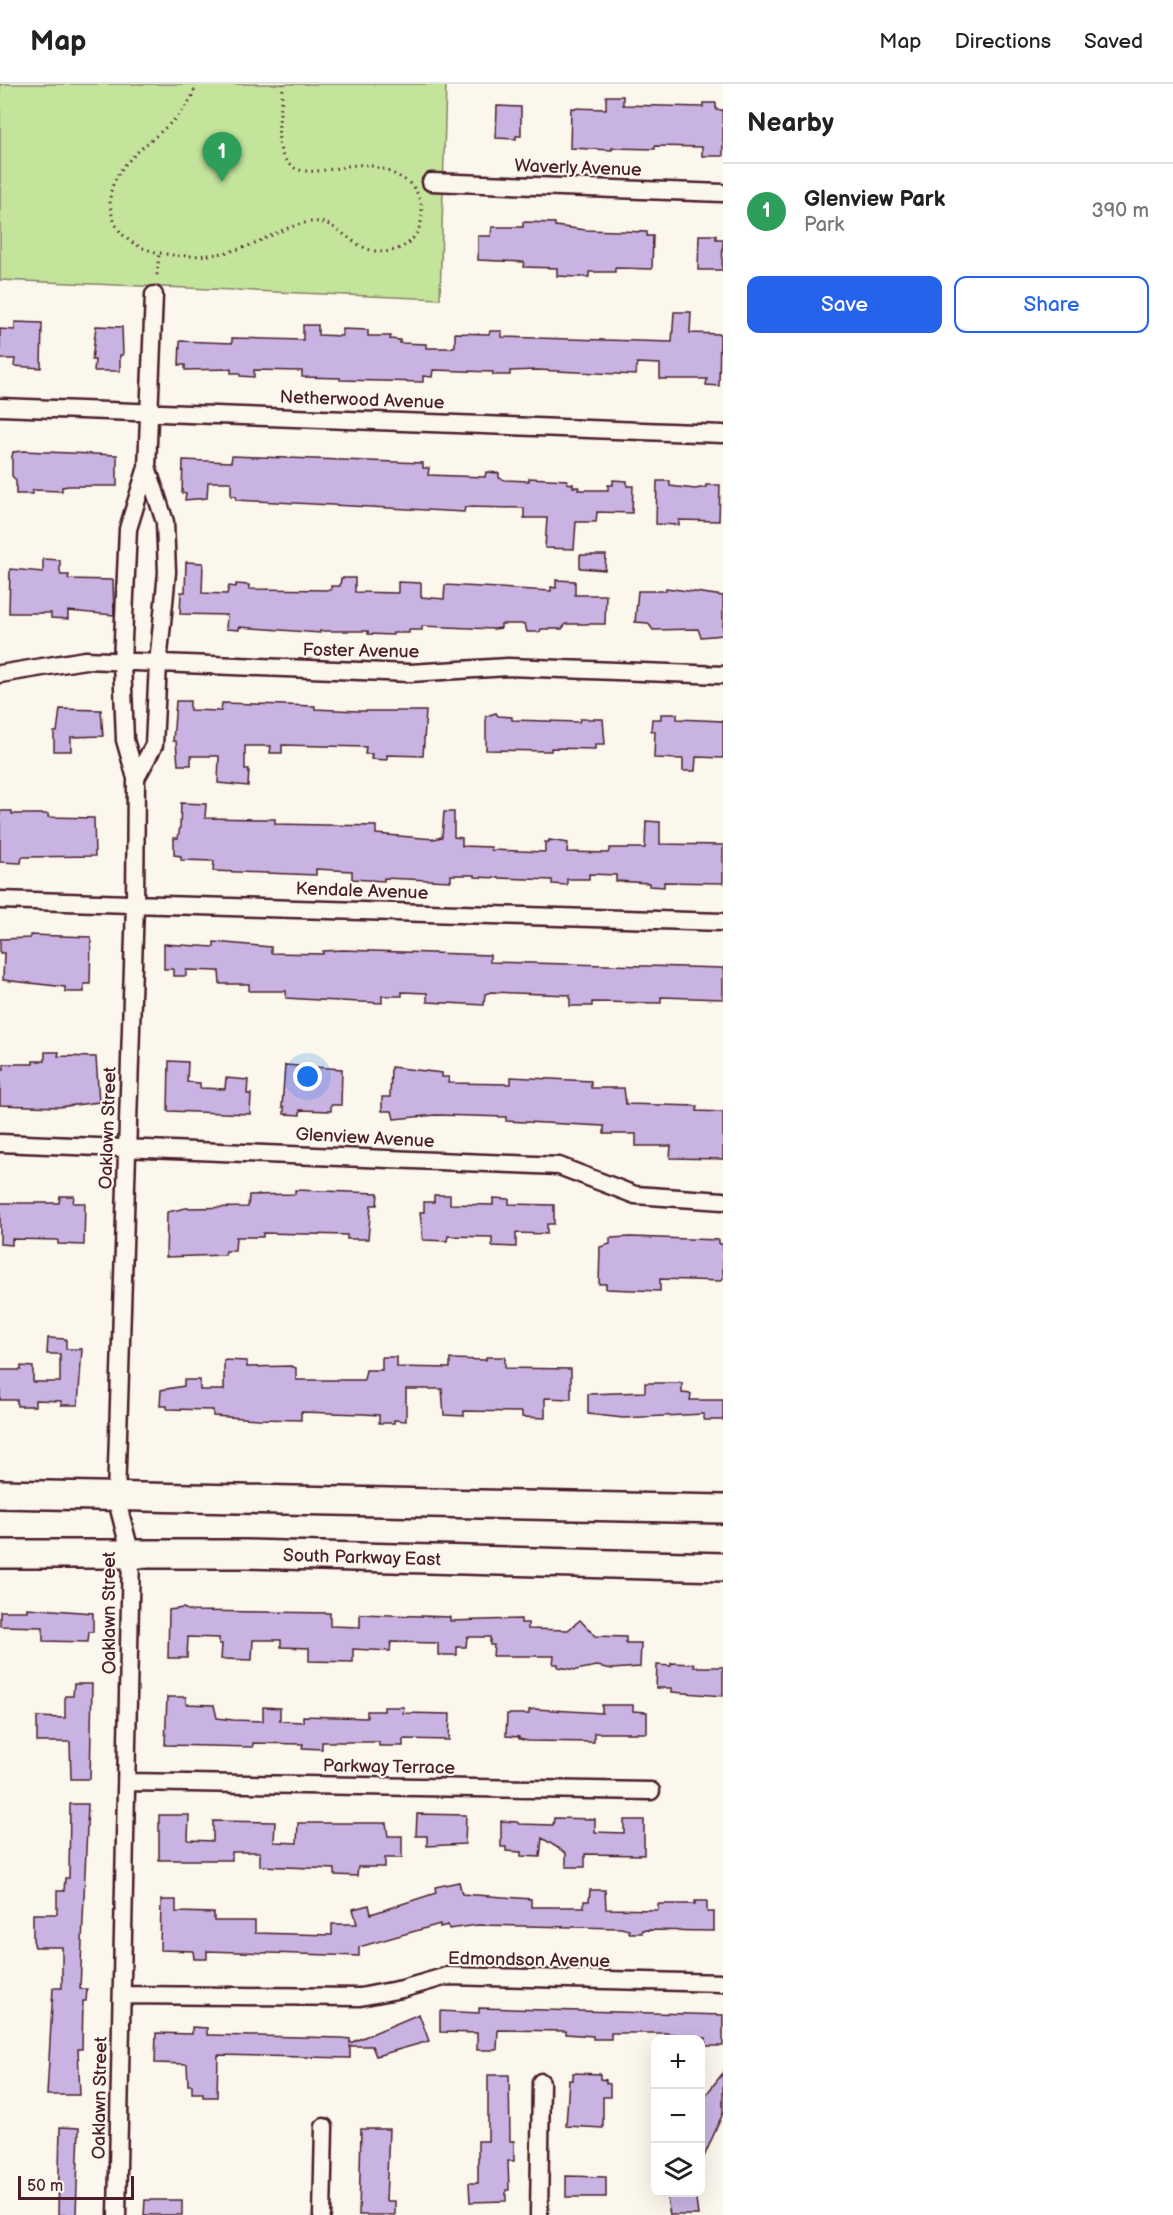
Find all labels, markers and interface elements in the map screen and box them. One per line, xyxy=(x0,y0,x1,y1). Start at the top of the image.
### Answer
text: Map xyxy=(30,25,86,58)
text: Map xyxy=(879,29,922,54)
text: Directions xyxy=(955,29,1051,54)
text: Saved xyxy=(1084,29,1143,54)
text: Nearby xyxy=(747,108,834,139)
pin: 1 xyxy=(202,132,242,182)
street label: Waverly Avenue xyxy=(514,155,642,181)
text: Glenview Park xyxy=(804,186,945,213)
text: 1 xyxy=(762,199,771,223)
text: 390 m xyxy=(1091,199,1149,223)
text: Park xyxy=(804,213,844,237)
button: Save xyxy=(747,276,942,333)
button: Share xyxy=(954,276,1149,333)
street label: Netherwood Avenue xyxy=(279,387,445,413)
street label: Foster Avenue xyxy=(302,639,420,663)
street label: Kendale Avenue xyxy=(295,878,429,904)
your location xyxy=(293,1062,322,1091)
street label: Oaklawn Street xyxy=(95,1066,121,1190)
street label: Glenview Avenue xyxy=(295,1124,435,1152)
street label: South Parkway East xyxy=(283,1544,442,1570)
street label: Oaklawn Street xyxy=(99,1551,120,1674)
street label: Parkway Terrace xyxy=(323,1755,456,1779)
street label: Edmondson Avenue xyxy=(448,1948,611,1972)
map controls xyxy=(651,2035,705,2197)
button: + xyxy=(651,2035,705,2089)
street label: Oaklawn Street xyxy=(88,2036,112,2160)
button: − xyxy=(651,2089,705,2143)
button: layers xyxy=(651,2143,705,2197)
scale bar xyxy=(18,2173,134,2200)
text: 50 m xyxy=(27,2177,63,2196)

